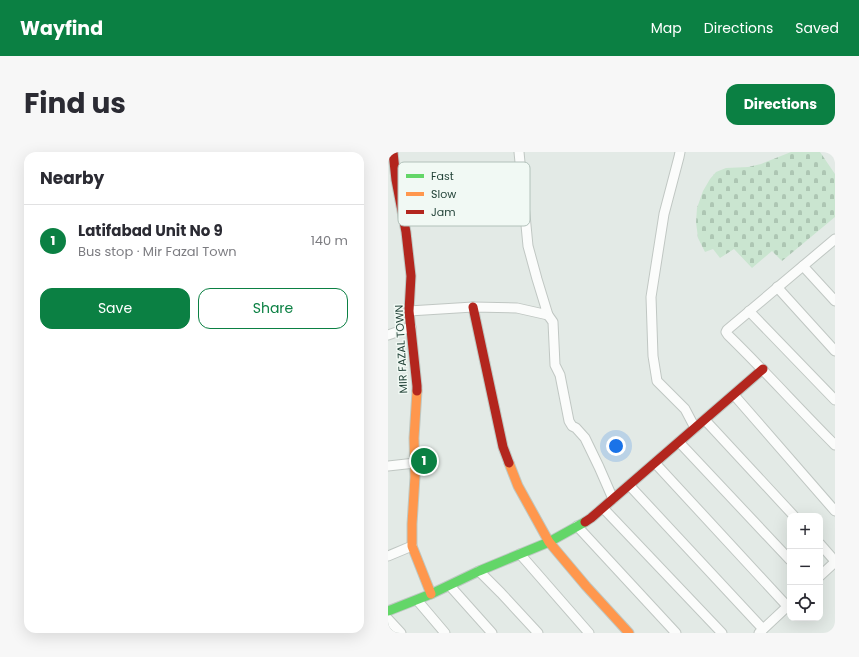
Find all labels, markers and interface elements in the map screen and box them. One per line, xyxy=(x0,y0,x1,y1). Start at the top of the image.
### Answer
text: Wayfind xyxy=(20,15,103,42)
text: Map xyxy=(651,18,682,38)
text: Directions xyxy=(704,18,773,38)
text: Saved xyxy=(795,18,839,38)
text: Find us xyxy=(24,84,126,123)
button: Directions xyxy=(726,84,835,125)
legend xyxy=(398,162,530,226)
text: Nearby xyxy=(40,166,104,190)
text: Fast xyxy=(431,168,454,184)
text: Slow xyxy=(431,186,456,202)
text: Jam xyxy=(431,204,456,220)
text: Latifabad Unit No 9 xyxy=(78,220,223,241)
text: 1 xyxy=(51,231,55,250)
text: 140 m xyxy=(311,231,348,250)
text: Bus stop · Mir Fazal Town xyxy=(78,242,237,261)
button: Save xyxy=(40,288,190,329)
button: Share xyxy=(198,288,348,329)
street label: MIR FAZAL TOWN xyxy=(391,304,411,394)
your location xyxy=(606,436,626,456)
pin: 1 xyxy=(411,446,437,476)
map controls xyxy=(787,513,823,621)
button: + xyxy=(787,513,823,549)
button: − xyxy=(787,549,823,585)
button: locate xyxy=(787,585,823,621)

